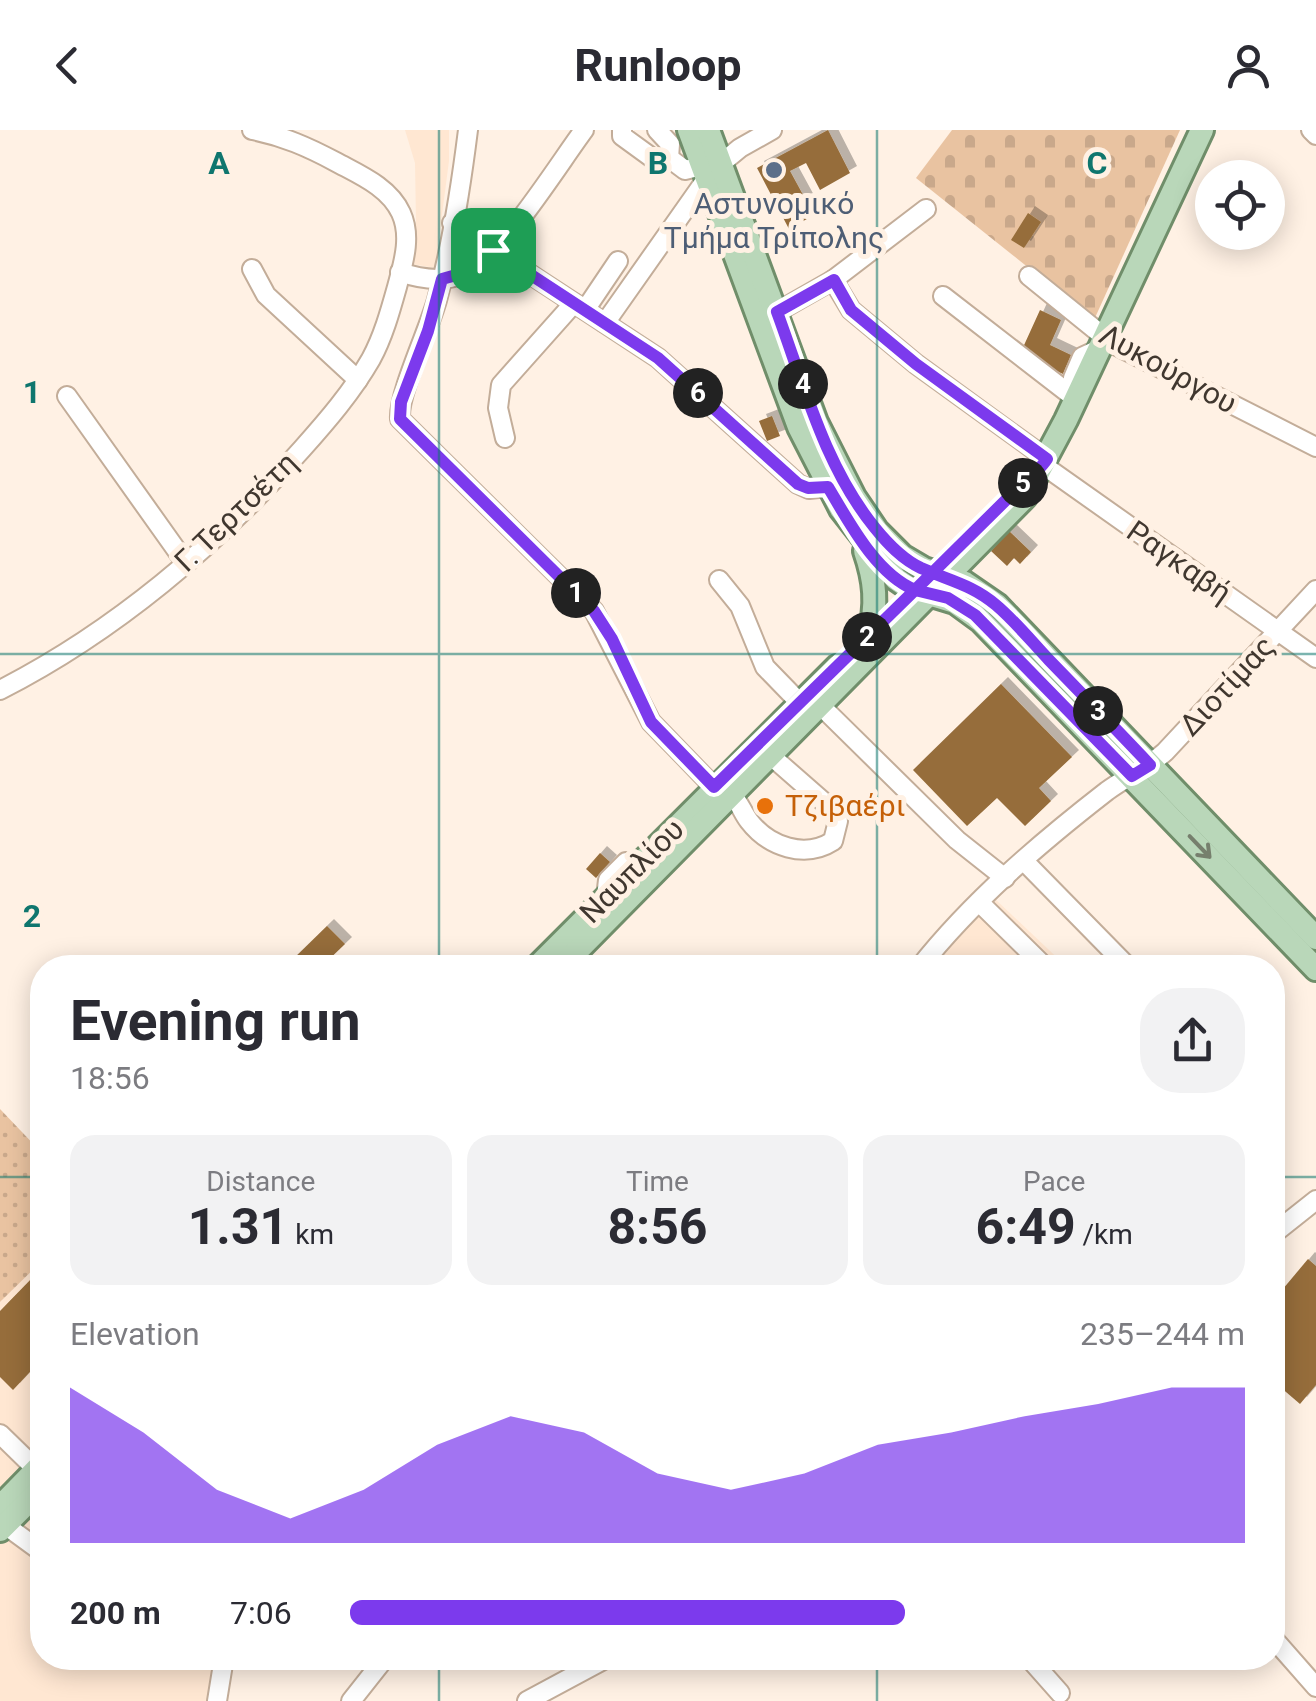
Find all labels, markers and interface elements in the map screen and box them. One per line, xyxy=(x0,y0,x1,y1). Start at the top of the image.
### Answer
icon: back xyxy=(40,38,95,93)
icon: person xyxy=(1221,38,1276,93)
text: Runloop xyxy=(574,39,742,92)
text: A xyxy=(208,144,230,182)
text: B xyxy=(648,144,668,182)
text: C xyxy=(1087,144,1107,182)
marker: Αστυνομικό Τμήμα Τρίπολης xyxy=(763,159,785,181)
map controls xyxy=(1195,160,1285,250)
button: locate xyxy=(1195,160,1285,250)
place label: Αστυνομικό Τμήμα Τρίπολης xyxy=(664,186,884,255)
pin xyxy=(451,208,536,293)
icon: arrive xyxy=(466,223,521,278)
street label: Λυκούργου xyxy=(1094,317,1243,421)
pin: 4 xyxy=(778,359,828,409)
text: 4 xyxy=(795,367,811,400)
pin: 6 xyxy=(673,368,723,418)
text: 1 xyxy=(23,373,41,411)
text: 6 xyxy=(690,376,706,409)
street label: Γ. Τερτσέτη xyxy=(167,445,304,579)
pin: 5 xyxy=(998,458,1048,508)
text: 5 xyxy=(1015,466,1031,499)
street label: Ραγκαβή xyxy=(1120,513,1238,610)
pin: 1 xyxy=(551,568,601,618)
text: 1 xyxy=(568,576,584,609)
pin: 2 xyxy=(842,612,892,662)
text: 2 xyxy=(859,620,875,653)
street label: Διοτίμας xyxy=(1172,629,1281,743)
pin: 3 xyxy=(1073,686,1123,736)
text: 3 xyxy=(1090,694,1106,727)
place label: Τζιβαέρι xyxy=(785,788,905,823)
marker: Τζιβαέρι xyxy=(754,795,776,817)
street label: Ναυπλίου xyxy=(572,811,691,930)
one-way arrow xyxy=(1188,834,1212,858)
text: 2 xyxy=(23,897,41,935)
button: share xyxy=(1140,988,1245,1093)
text: Evening run xyxy=(70,989,361,1053)
text: 18:56 xyxy=(70,1059,150,1097)
text: Distance xyxy=(206,1165,315,1198)
text: Time xyxy=(626,1165,689,1198)
text: Pace xyxy=(1023,1165,1085,1198)
text: 1.31 xyxy=(188,1198,288,1256)
text: 8:56 xyxy=(607,1198,708,1256)
text: 6:49 xyxy=(975,1198,1076,1256)
text: km xyxy=(288,1218,334,1251)
text: /km xyxy=(1076,1218,1133,1251)
text: Elevation xyxy=(70,1315,200,1353)
text: 235–244 m xyxy=(1080,1315,1245,1353)
text: 200 m xyxy=(70,1594,161,1632)
text: 7:06 xyxy=(230,1594,292,1632)

